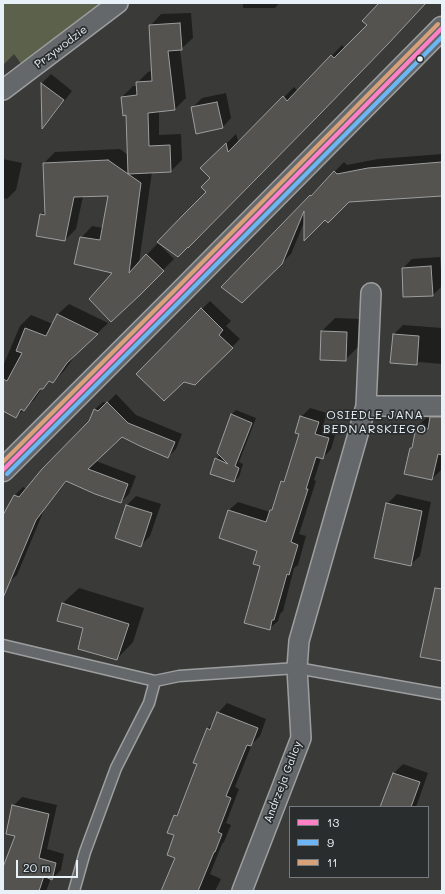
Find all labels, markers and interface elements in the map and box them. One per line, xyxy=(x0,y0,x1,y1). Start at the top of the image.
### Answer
street label: Przywodzie xyxy=(32,23,90,71)
unlabelled marker xyxy=(415,54,425,64)
district label: OSIEDLE JANA BEDNARSKIEGO xyxy=(323,408,427,436)
street label: Andrzeja Galicy xyxy=(261,739,305,825)
legend xyxy=(289,806,429,878)
text: 13 xyxy=(327,814,339,830)
text: 9 xyxy=(327,834,334,850)
scale bar xyxy=(18,852,80,878)
text: 11 xyxy=(327,854,338,870)
text: 20 m xyxy=(23,859,51,875)

